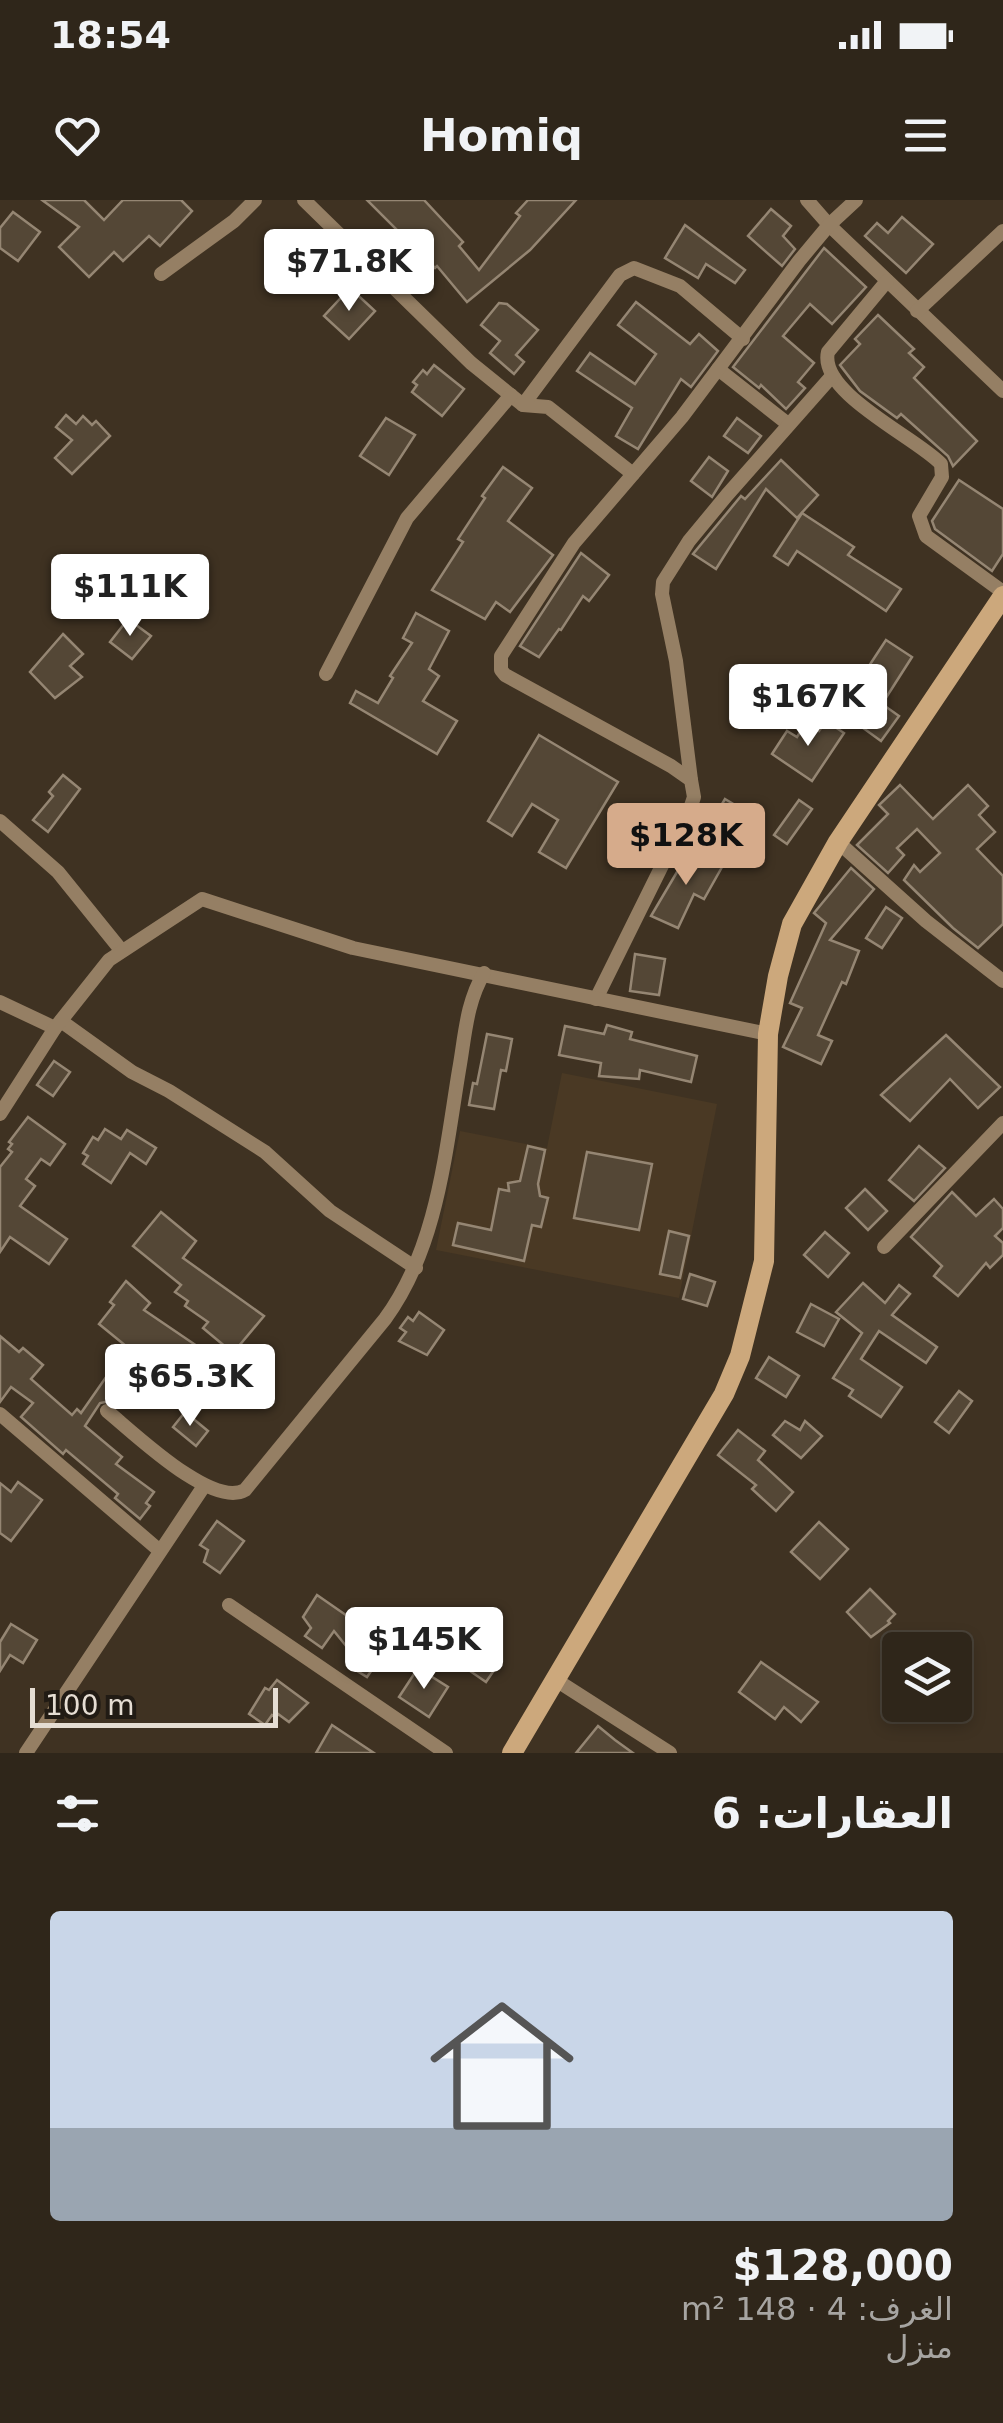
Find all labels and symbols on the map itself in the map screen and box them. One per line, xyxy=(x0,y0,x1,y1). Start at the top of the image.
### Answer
pin: $71.8K xyxy=(268,229,430,314)
pin: $111K xyxy=(60,554,200,639)
pin: $167K xyxy=(738,664,878,749)
pin: $128K xyxy=(616,803,756,888)
pin: $65.3K xyxy=(109,1344,271,1429)
pin: $145K xyxy=(354,1607,494,1692)
scale bar xyxy=(30,1683,278,1728)

